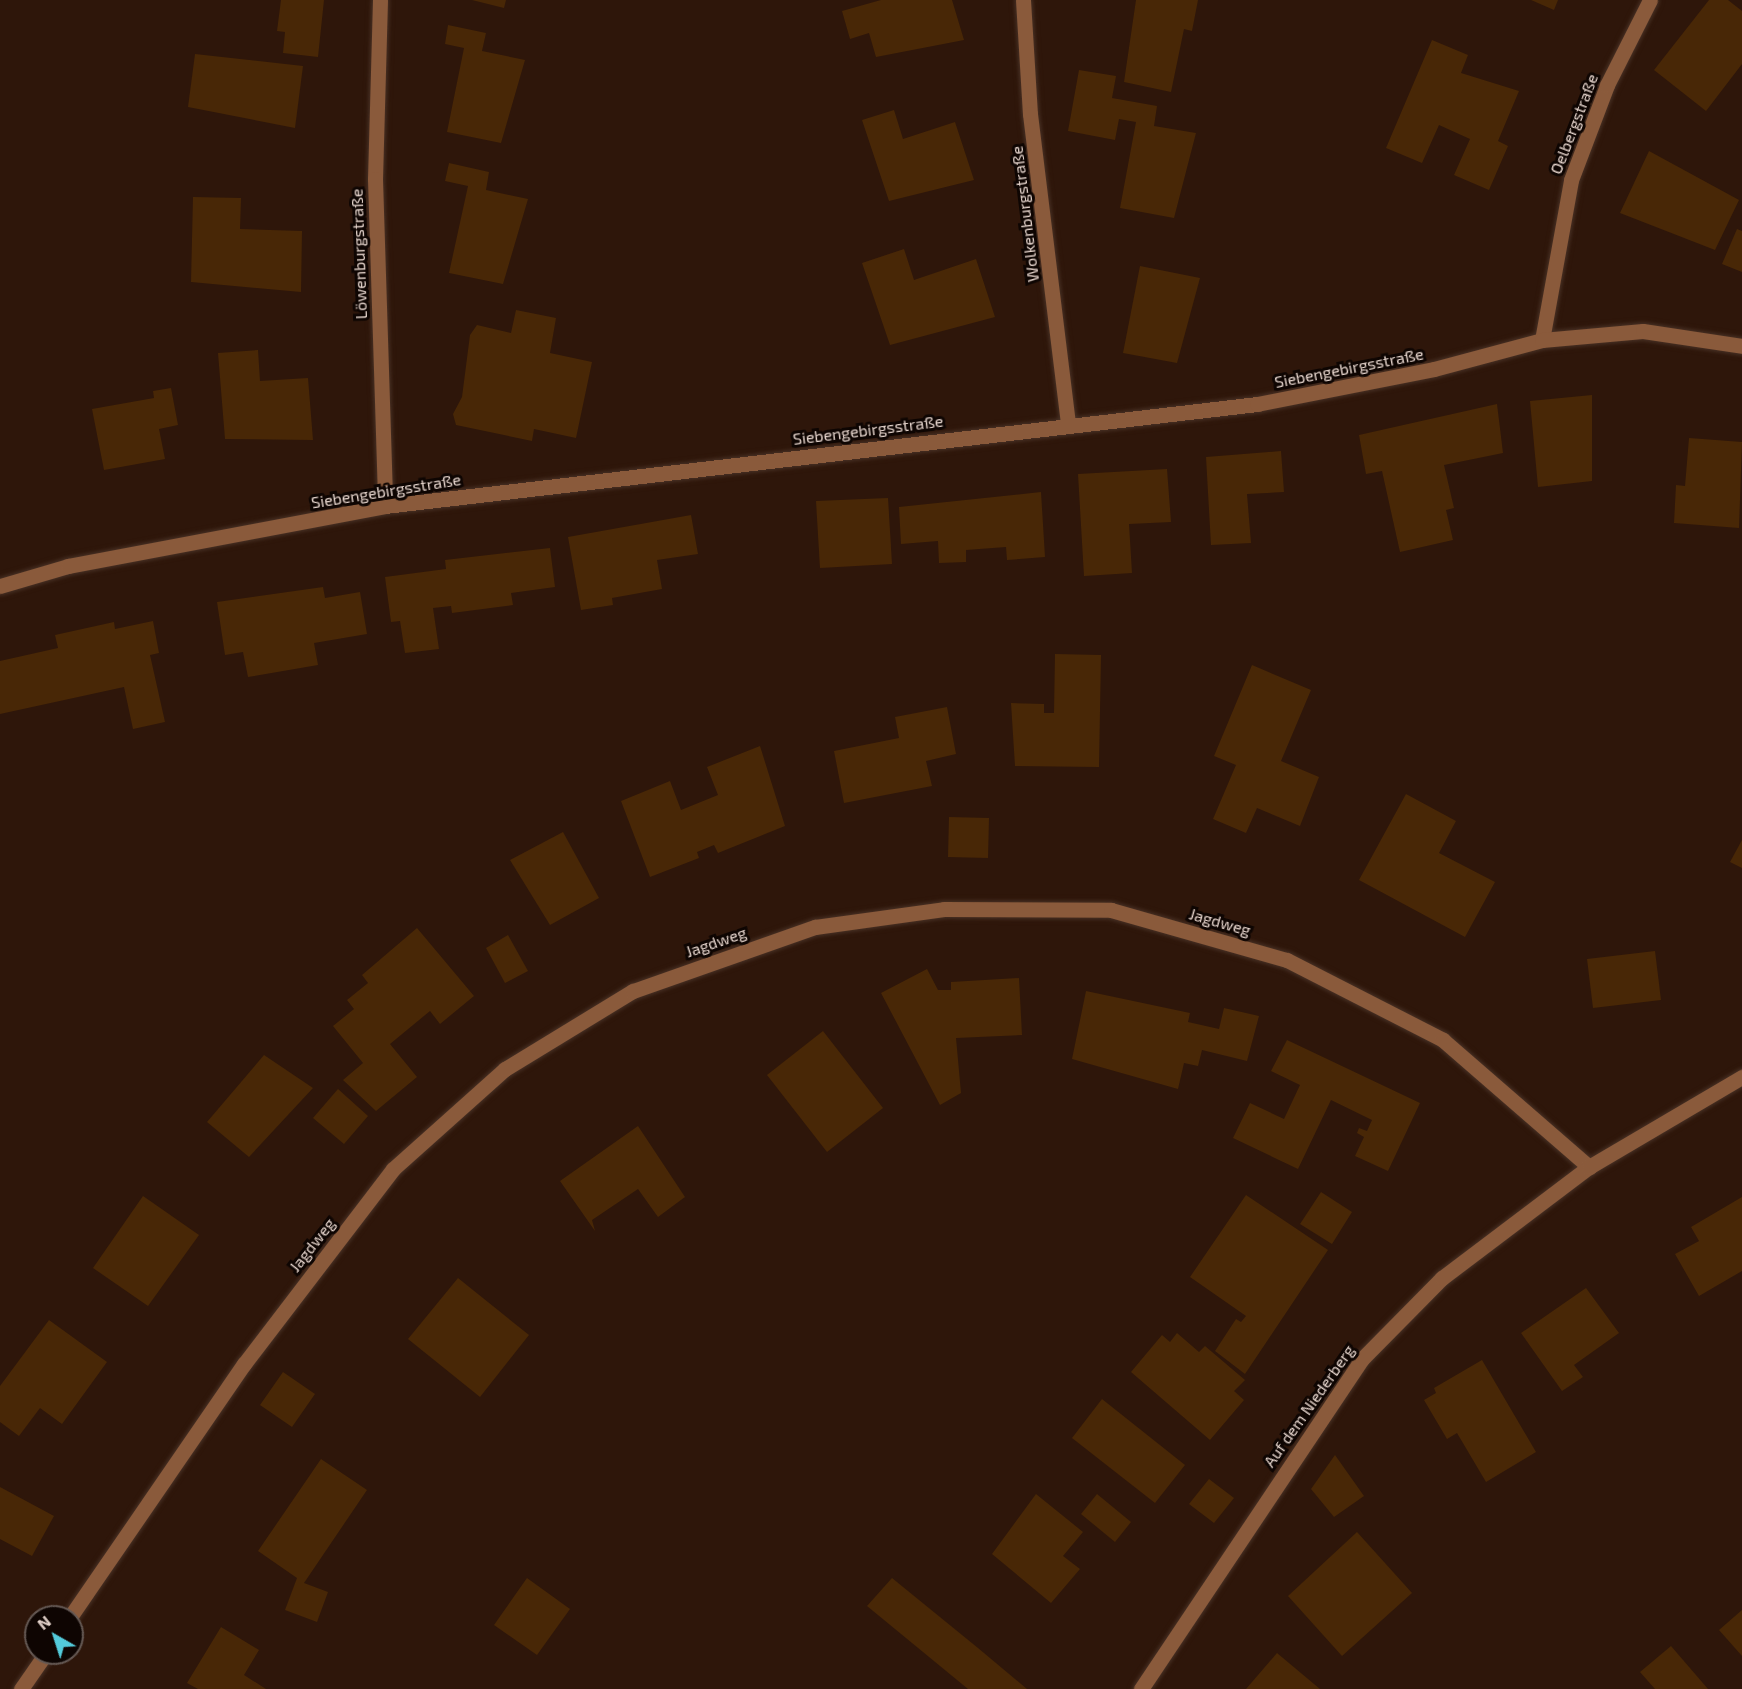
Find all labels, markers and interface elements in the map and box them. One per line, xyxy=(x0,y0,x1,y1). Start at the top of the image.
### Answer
street label: Oelbergstraße xyxy=(1546,71,1602,177)
street label: Wolkenburgstraße xyxy=(1007,145,1043,283)
street label: Löwenburgstraße xyxy=(347,188,371,320)
street label: Siebengebirgsstraße xyxy=(1273,344,1425,392)
street label: Siebengebirgsstraße xyxy=(792,411,944,449)
street label: Siebengebirgsstraße xyxy=(310,470,462,512)
street label: Jagdweg xyxy=(1187,904,1253,940)
street label: Jagdweg xyxy=(683,923,749,961)
street label: Jagdweg xyxy=(285,1214,339,1276)
street label: Auf dem Niederberg xyxy=(1260,1341,1358,1471)
north arrow xyxy=(24,1605,84,1665)
text: N xyxy=(33,1611,54,1633)

